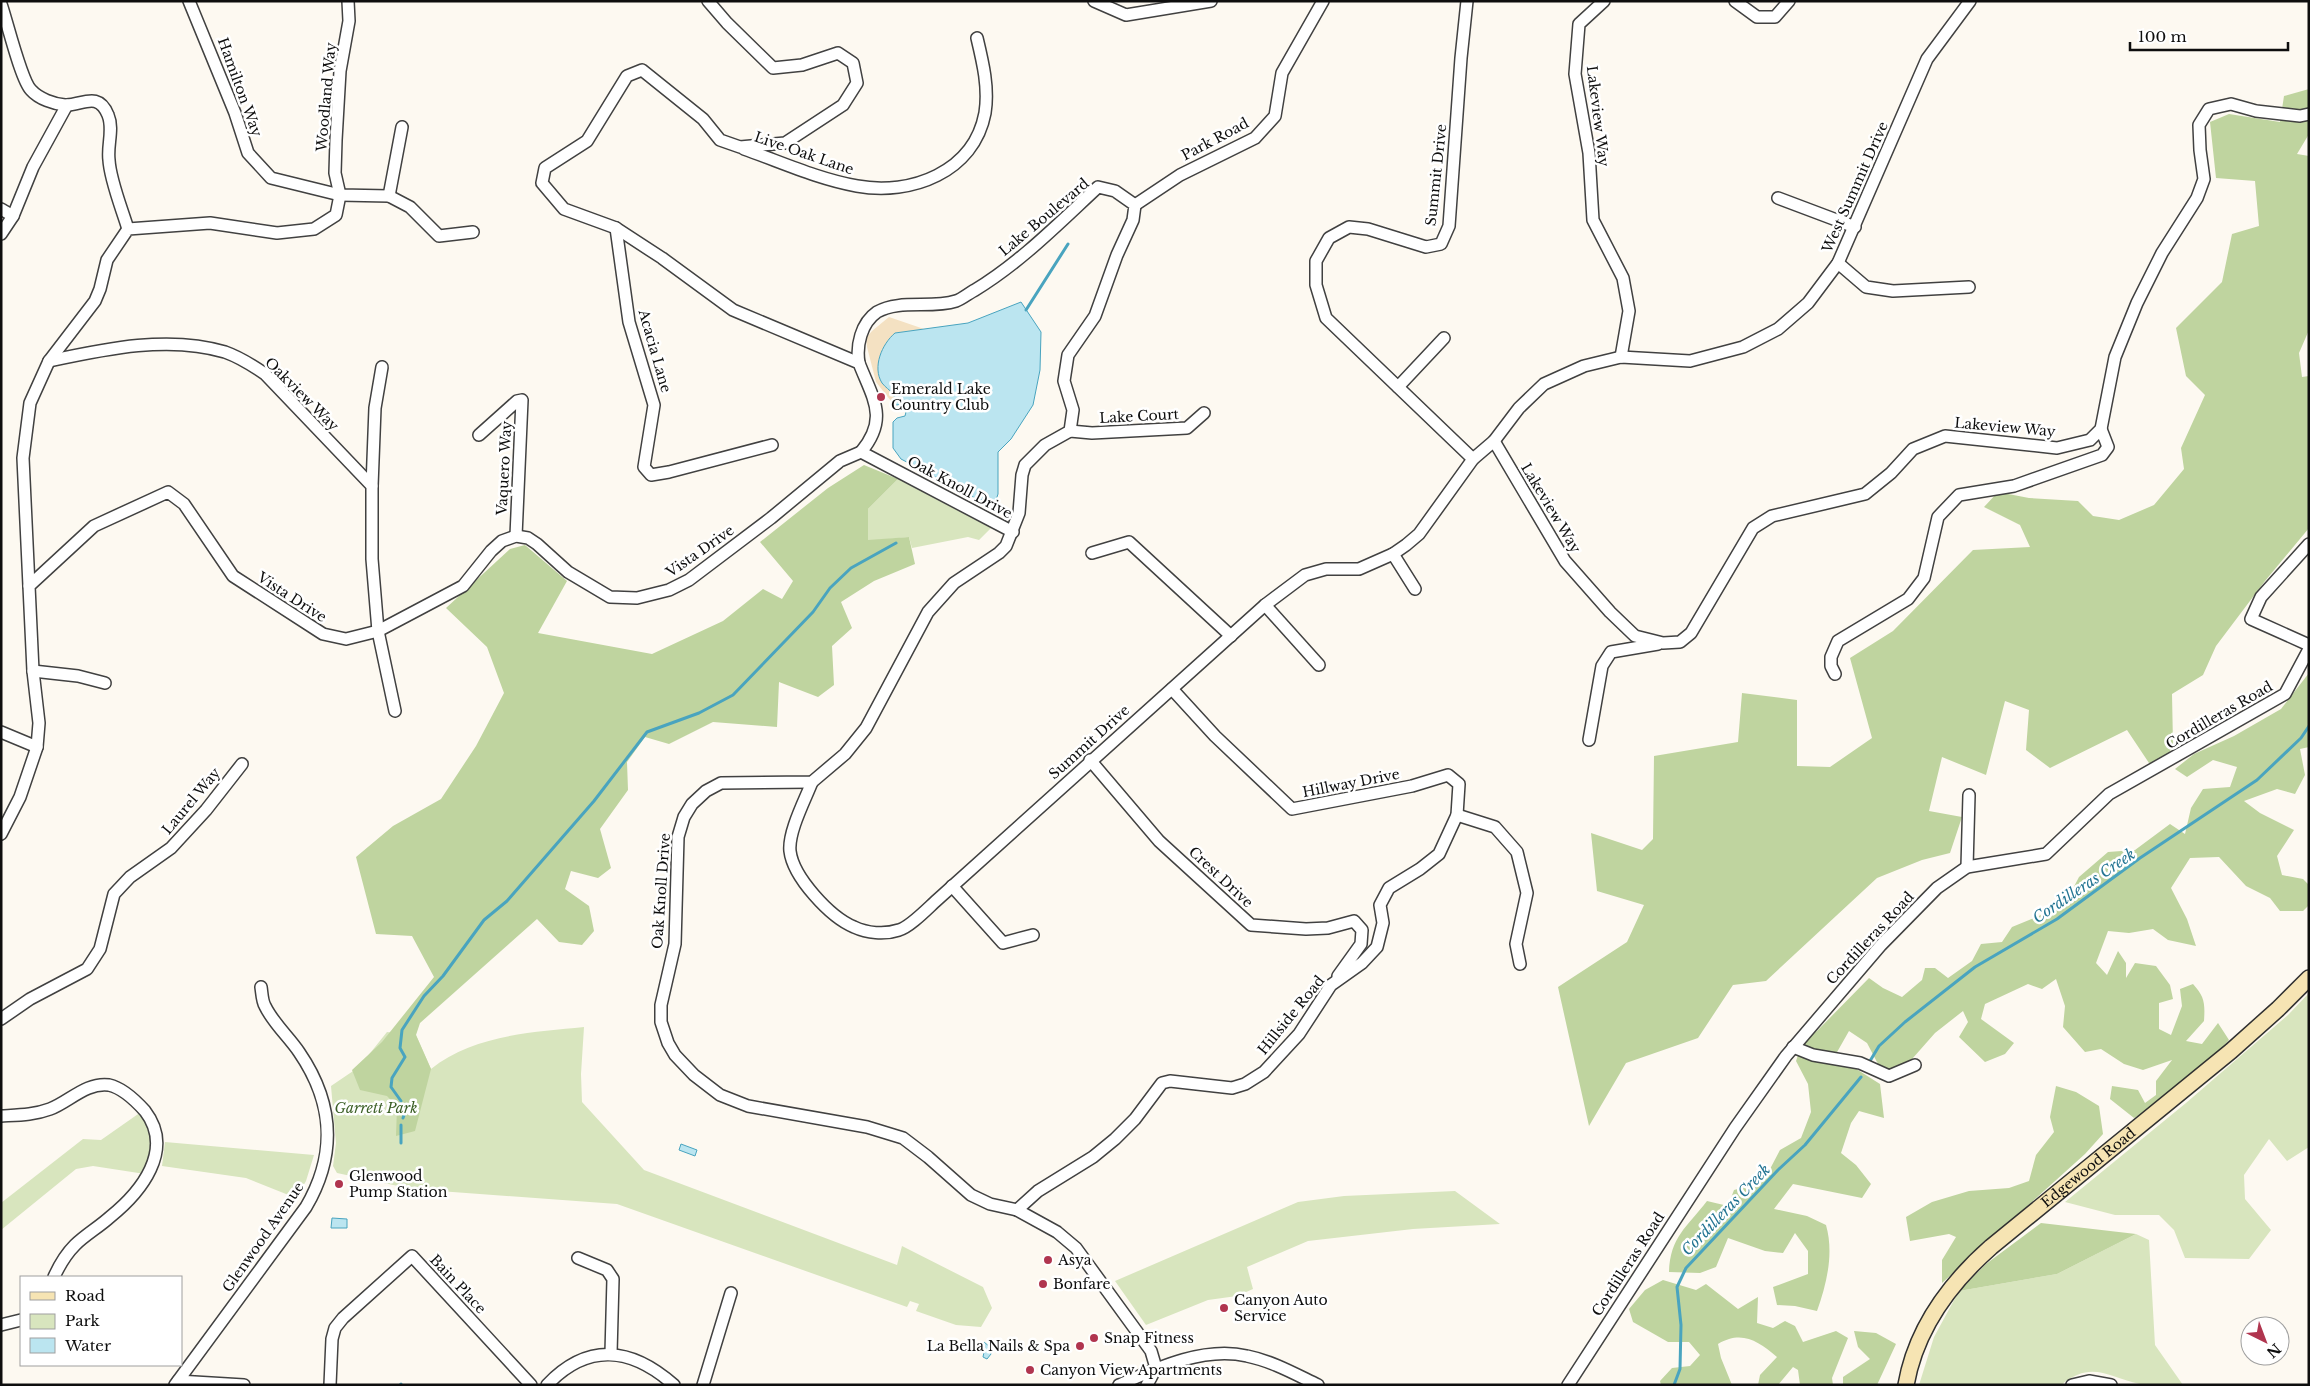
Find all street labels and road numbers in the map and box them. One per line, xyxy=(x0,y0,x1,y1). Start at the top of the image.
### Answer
street label: Hamilton Way xyxy=(214,35,266,139)
street label: Woodland Way xyxy=(312,42,340,153)
street label: Lakeview Way xyxy=(1583,64,1613,168)
street label: Park Road xyxy=(1178,114,1252,164)
street label: West Summit Drive xyxy=(1818,119,1892,256)
street label: Summit Drive xyxy=(1422,123,1450,227)
street label: Live Oak Lane xyxy=(752,128,856,178)
street label: Lake Boulevard xyxy=(995,174,1093,260)
street label: Acacia Lane xyxy=(634,307,675,394)
street label: Oakview Way xyxy=(261,353,343,435)
street label: Lake Court xyxy=(1099,405,1180,427)
street label: Lakeview Way xyxy=(1954,414,2056,440)
street label: Vaquero Way xyxy=(492,420,515,517)
street label: Oak Knoll Drive xyxy=(904,452,1016,522)
street label: Lakeview Way xyxy=(1517,460,1585,556)
street label: Vista Drive xyxy=(662,521,737,582)
street label: Vista Drive xyxy=(253,567,330,626)
street label: Cordilleras Road xyxy=(2162,677,2276,753)
street label: Summit Drive xyxy=(1045,701,1133,783)
street label: Laurel Way xyxy=(158,764,224,838)
street label: Hillway Drive xyxy=(1301,765,1401,801)
street label: Oak Knoll Drive xyxy=(648,832,674,950)
street label: Crest Drive xyxy=(1185,843,1257,911)
street label: Cordilleras Road xyxy=(1822,887,1918,988)
street label: Hillside Road xyxy=(1254,971,1329,1058)
street label: Edgewood Road xyxy=(2038,1123,2140,1211)
street label: Glenwood Avenue xyxy=(218,1178,308,1296)
street label: Cordilleras Road xyxy=(1588,1208,1669,1319)
street label: Bain Place xyxy=(426,1251,490,1317)

